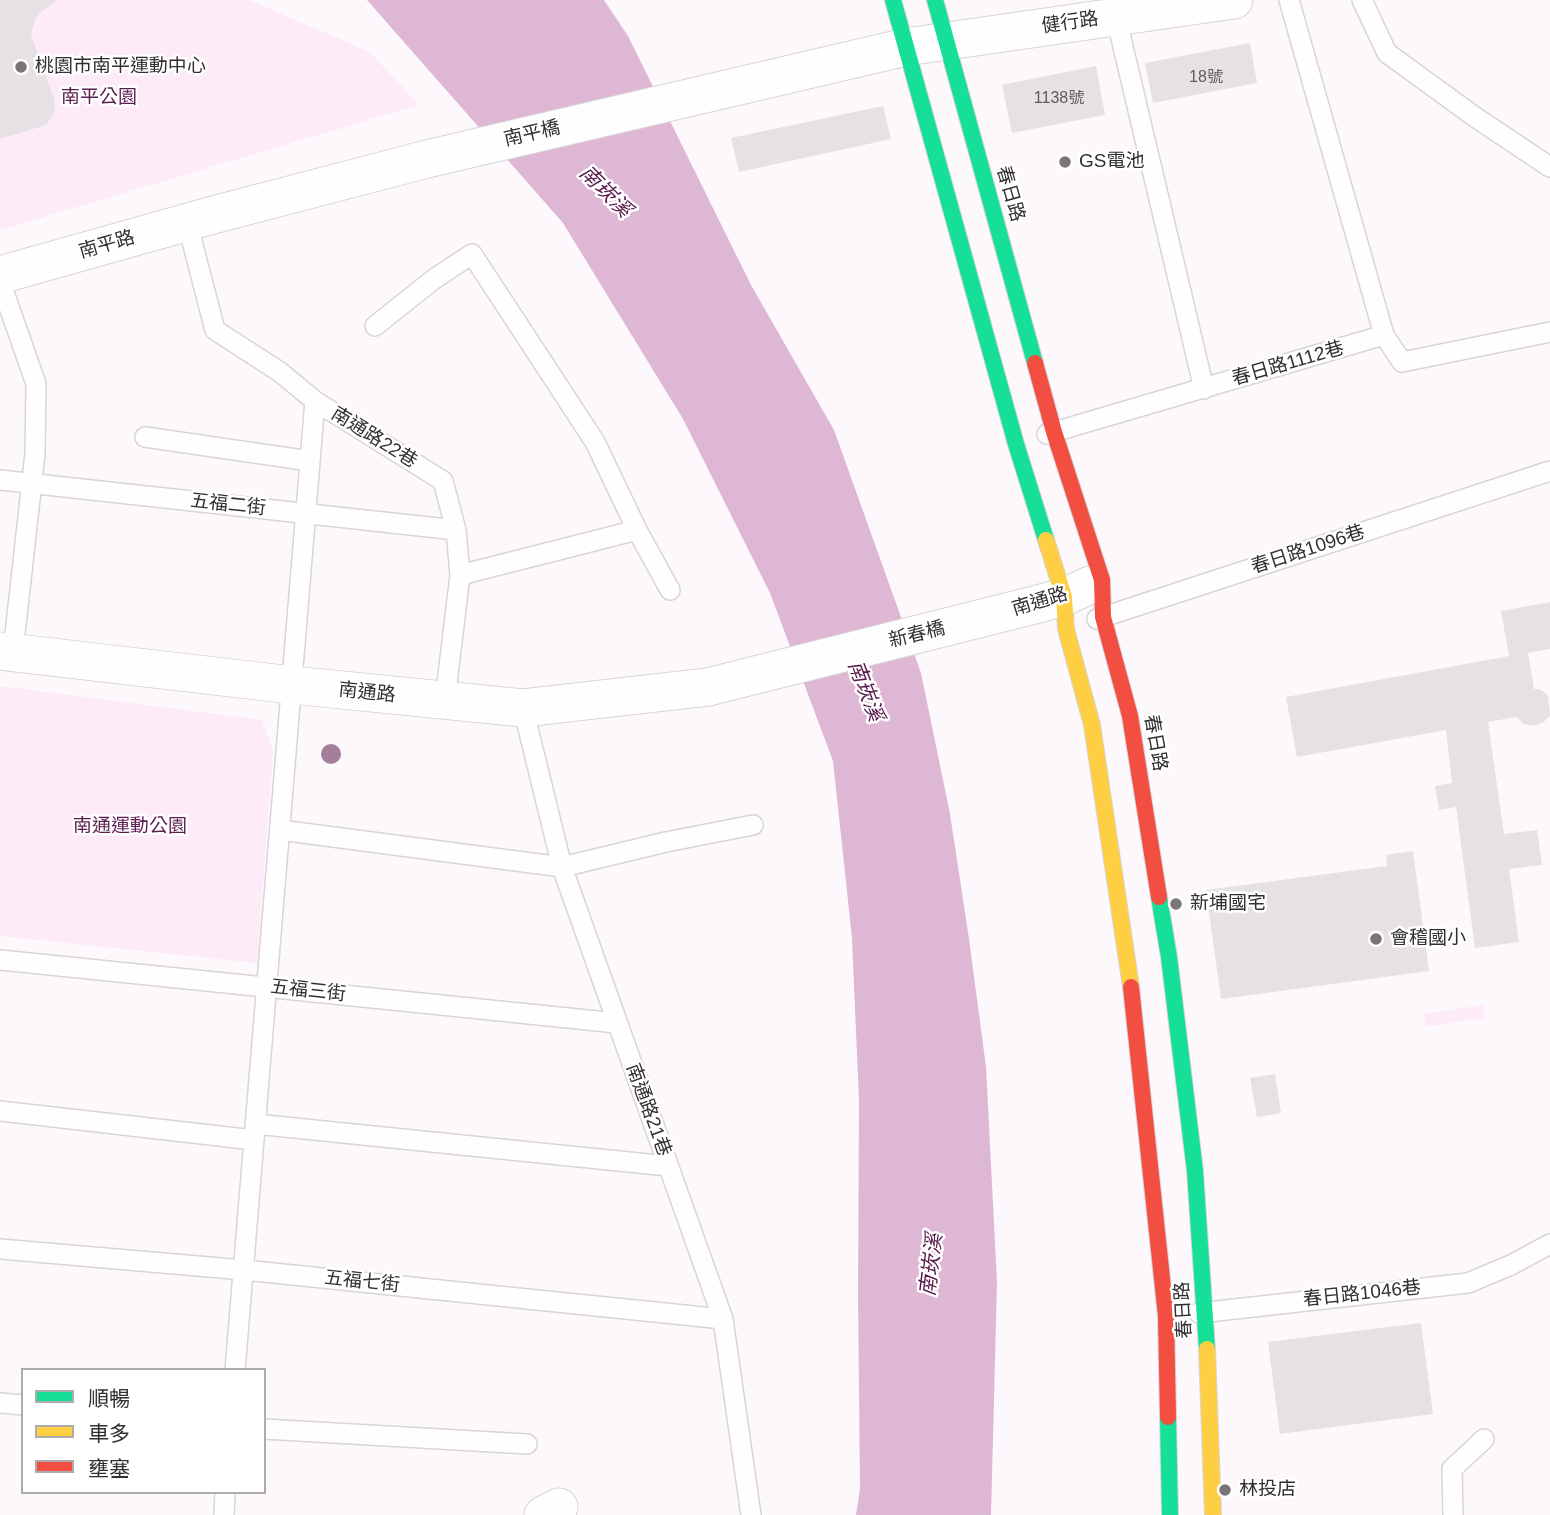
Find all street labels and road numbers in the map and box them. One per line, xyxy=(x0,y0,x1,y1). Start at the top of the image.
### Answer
street label: 健行路 xyxy=(1040,8,1100,38)
street label: 南平橋 xyxy=(502,116,562,152)
street label: 春日路 xyxy=(991,163,1029,225)
street label: 南平路 xyxy=(76,226,138,264)
street label: 春日路1112巷 xyxy=(1229,337,1347,391)
street label: 南通路22巷 xyxy=(327,403,421,473)
street label: 五福二街 xyxy=(189,490,267,520)
street label: 春日路1096巷 xyxy=(1248,521,1368,579)
street label: 南通路 xyxy=(1009,583,1071,621)
street label: 新春橋 xyxy=(887,617,947,653)
street label: 南通路 xyxy=(337,679,397,707)
street label: 春日路 xyxy=(1139,713,1171,773)
street label: 五福三街 xyxy=(269,976,347,1006)
street label: 南通路21巷 xyxy=(621,1060,675,1160)
street label: 五福七街 xyxy=(323,1267,401,1297)
street label: 春日路1046巷 xyxy=(1302,1276,1422,1312)
street label: 春日路 xyxy=(1171,1281,1197,1339)

